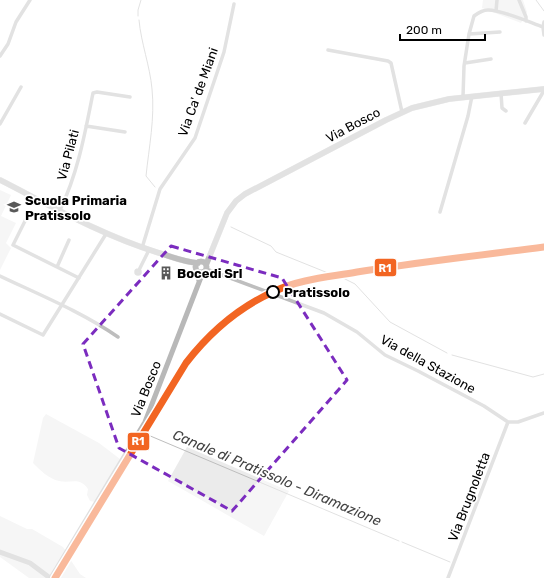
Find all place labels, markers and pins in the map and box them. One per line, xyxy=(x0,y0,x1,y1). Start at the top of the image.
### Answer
place label: Scuola Primaria Pratissolo xyxy=(25,193,127,223)
school or university icon: Scuola Primaria Pratissolo xyxy=(6,199,22,215)
building icon: Bocedi Srl xyxy=(158,265,174,281)
place label: Bocedi Srl xyxy=(177,266,242,281)
marker: Pratissolo xyxy=(266,285,280,299)
place label: Pratissolo xyxy=(284,285,350,300)

